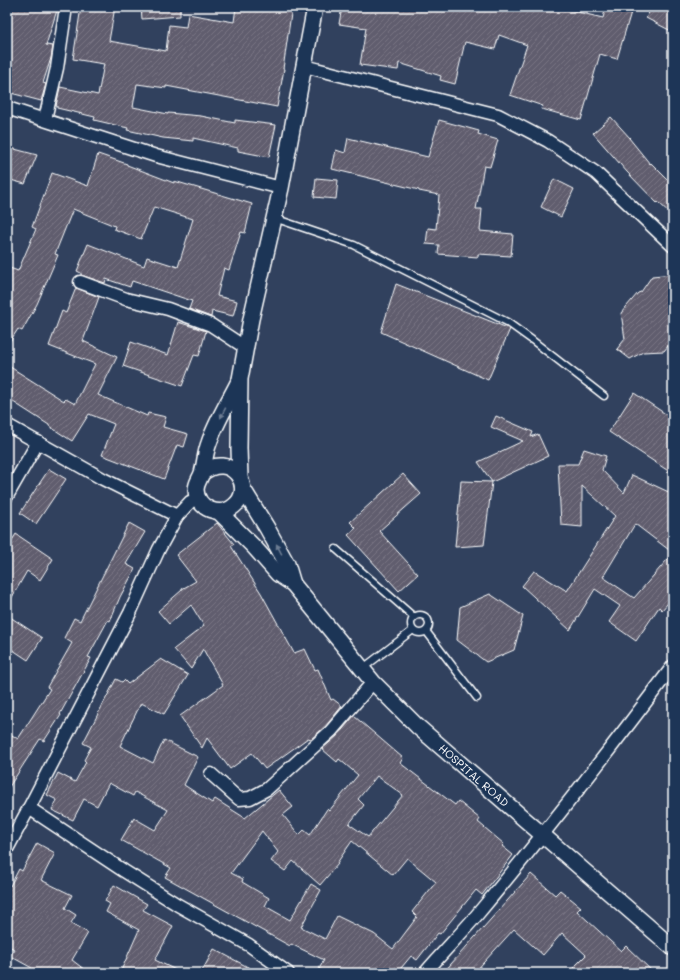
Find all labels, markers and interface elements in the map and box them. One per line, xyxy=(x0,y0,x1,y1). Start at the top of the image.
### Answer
one-way arrow xyxy=(220,408,226,419)
one-way arrow xyxy=(275,543,282,554)
street label: HOSPITAL ROAD xyxy=(436,740,512,810)

